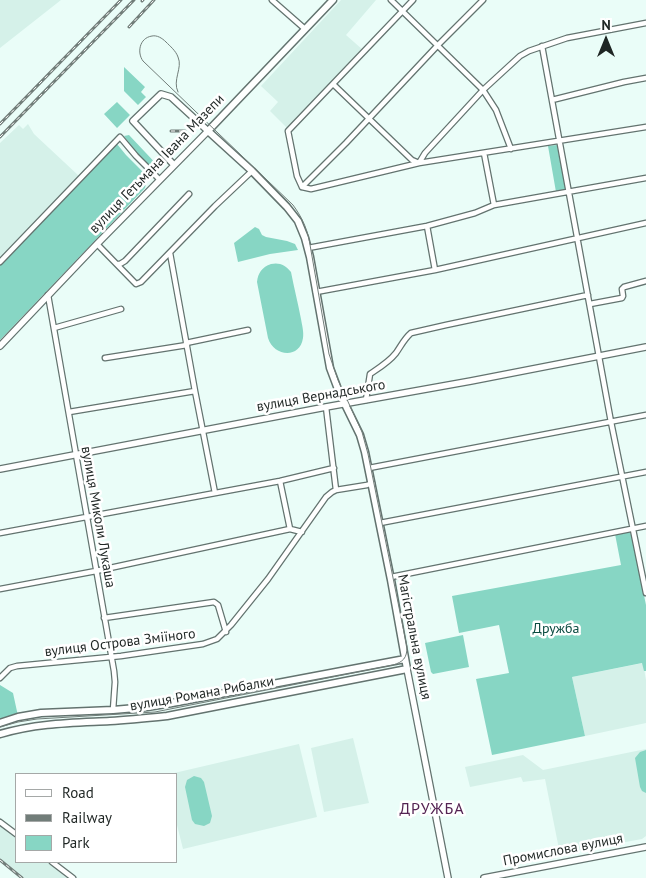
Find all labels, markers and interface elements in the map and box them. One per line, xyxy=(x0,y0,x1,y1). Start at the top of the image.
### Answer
north arrow xyxy=(581,15,631,65)
text: N xyxy=(601,16,611,34)
street label: вулиця Гетьмана Івана Мазепи xyxy=(86,91,228,237)
street label: вулиця Вернадського xyxy=(255,376,387,416)
street label: вулиця Миколи Лукаша xyxy=(77,445,119,589)
street label: Магістральна вулиця xyxy=(394,573,434,701)
park label: Дружба xyxy=(533,621,579,637)
street label: вулиця Острова Зміїного xyxy=(44,625,196,661)
street label: вулиця Романа Рибалки xyxy=(129,673,275,715)
legend xyxy=(15,773,178,863)
text: Road xyxy=(62,783,94,802)
district label: ДРУЖБА xyxy=(399,799,465,819)
text: Railway xyxy=(62,808,112,827)
street label: Промислова вулиця xyxy=(502,830,624,870)
text: Park xyxy=(62,833,90,852)

